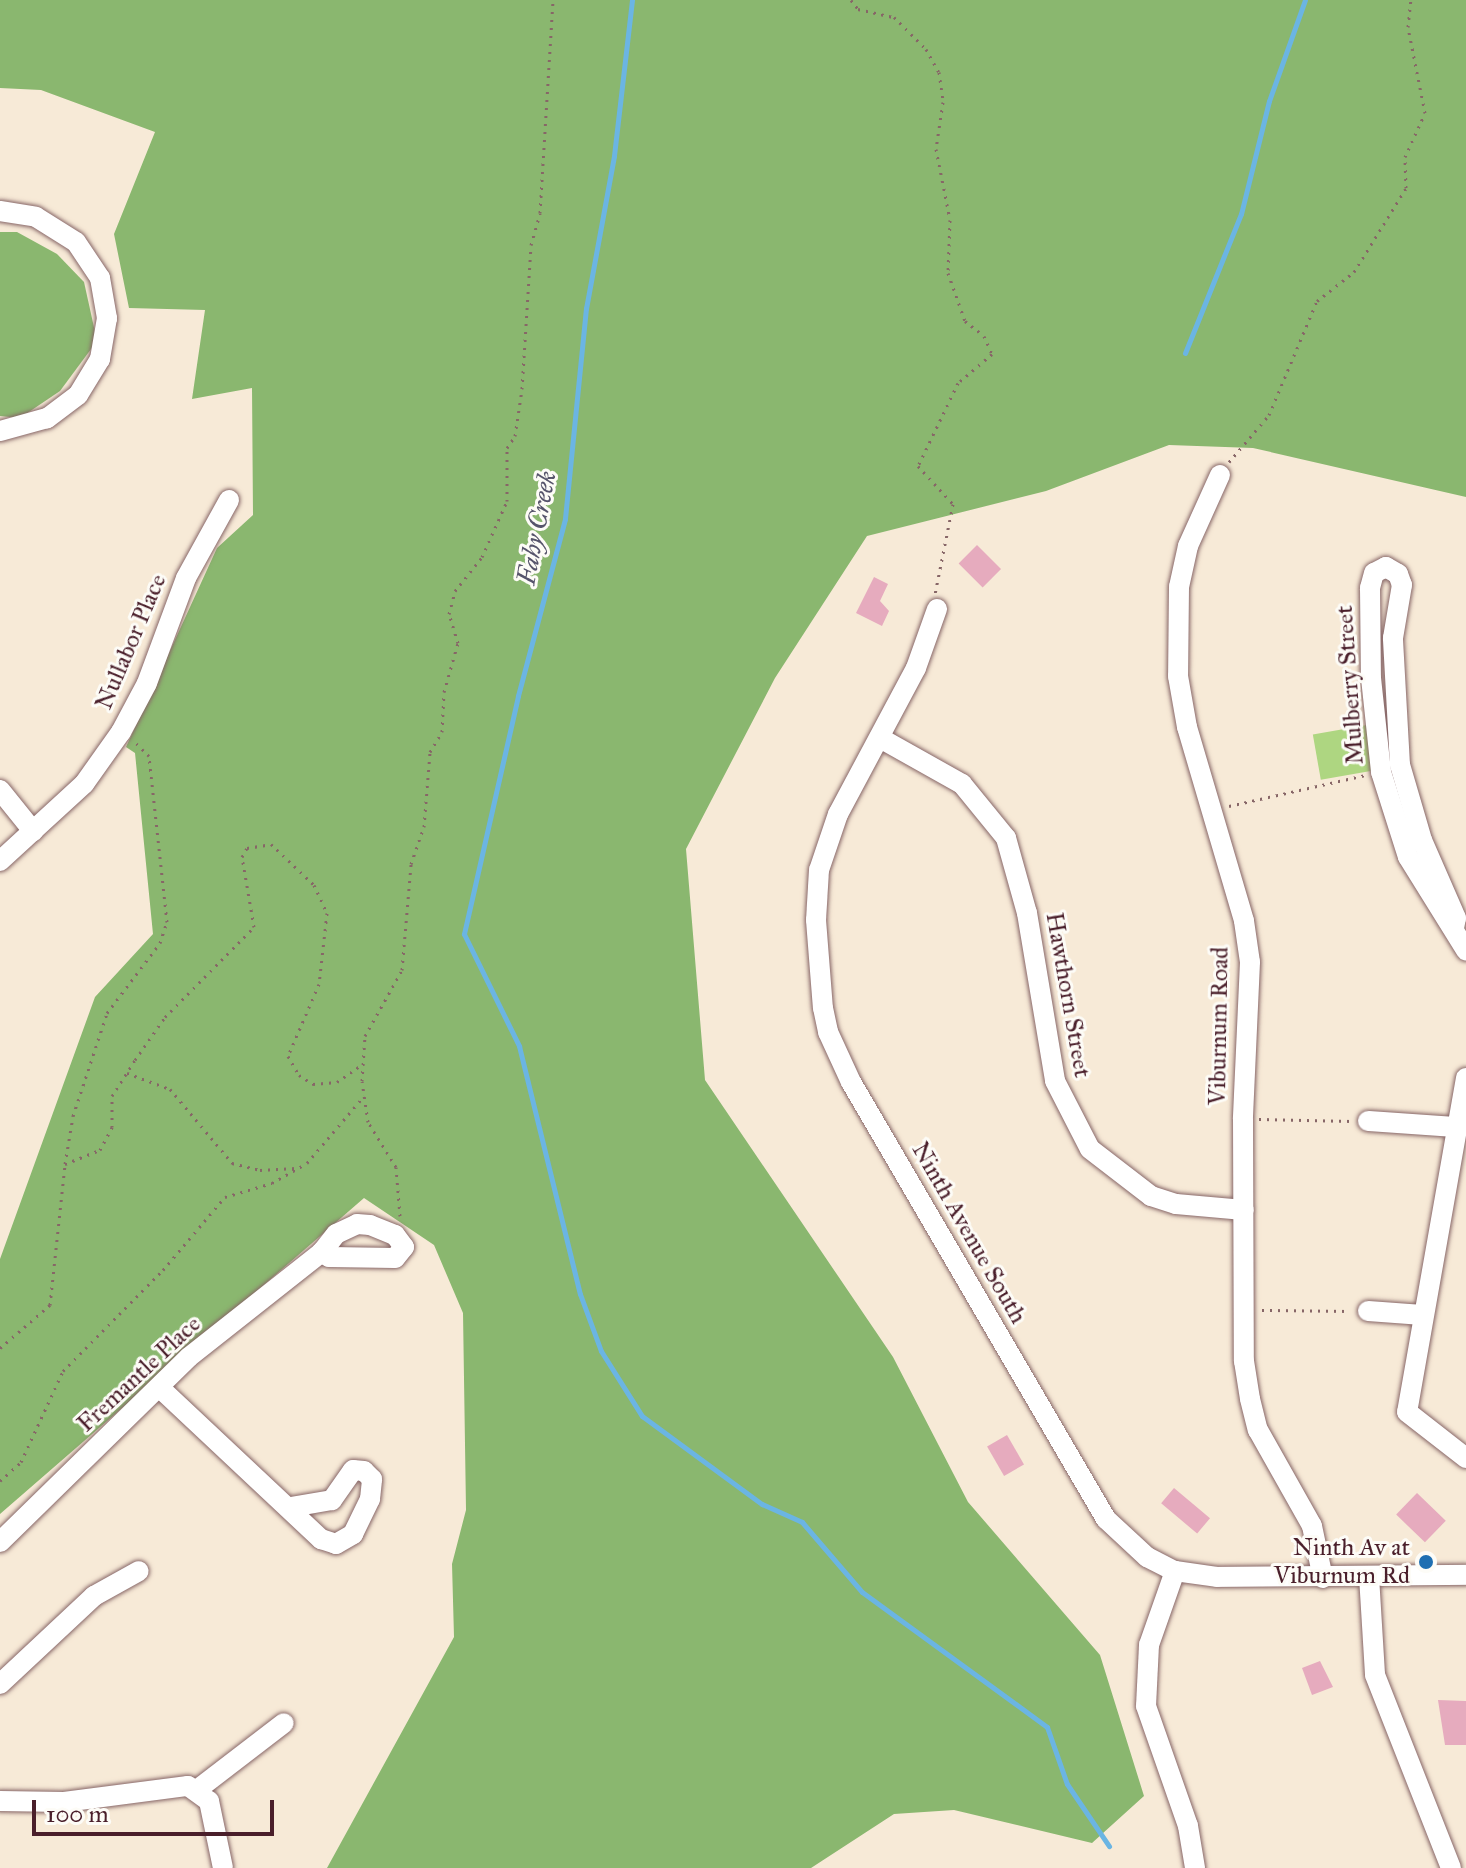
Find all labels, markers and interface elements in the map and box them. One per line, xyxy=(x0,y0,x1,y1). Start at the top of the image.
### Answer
water label: Fahy Creek xyxy=(511,469,563,587)
street label: Nullabor Place xyxy=(90,570,172,714)
street label: Mulberry Street xyxy=(1330,604,1370,766)
street label: Hawthorn Street xyxy=(1039,910,1097,1080)
street label: Viburnum Road xyxy=(1203,946,1235,1106)
street label: Ninth Avenue South xyxy=(905,1137,1033,1329)
street label: Fremantle Place xyxy=(72,1310,206,1438)
place label: Ninth Av at Viburnum Rd xyxy=(1274,1534,1410,1590)
marker: Ninth Av at Viburnum Rd xyxy=(1417,1553,1435,1571)
scale bar xyxy=(36,1784,278,1834)
text: 100 m xyxy=(46,1799,109,1829)

